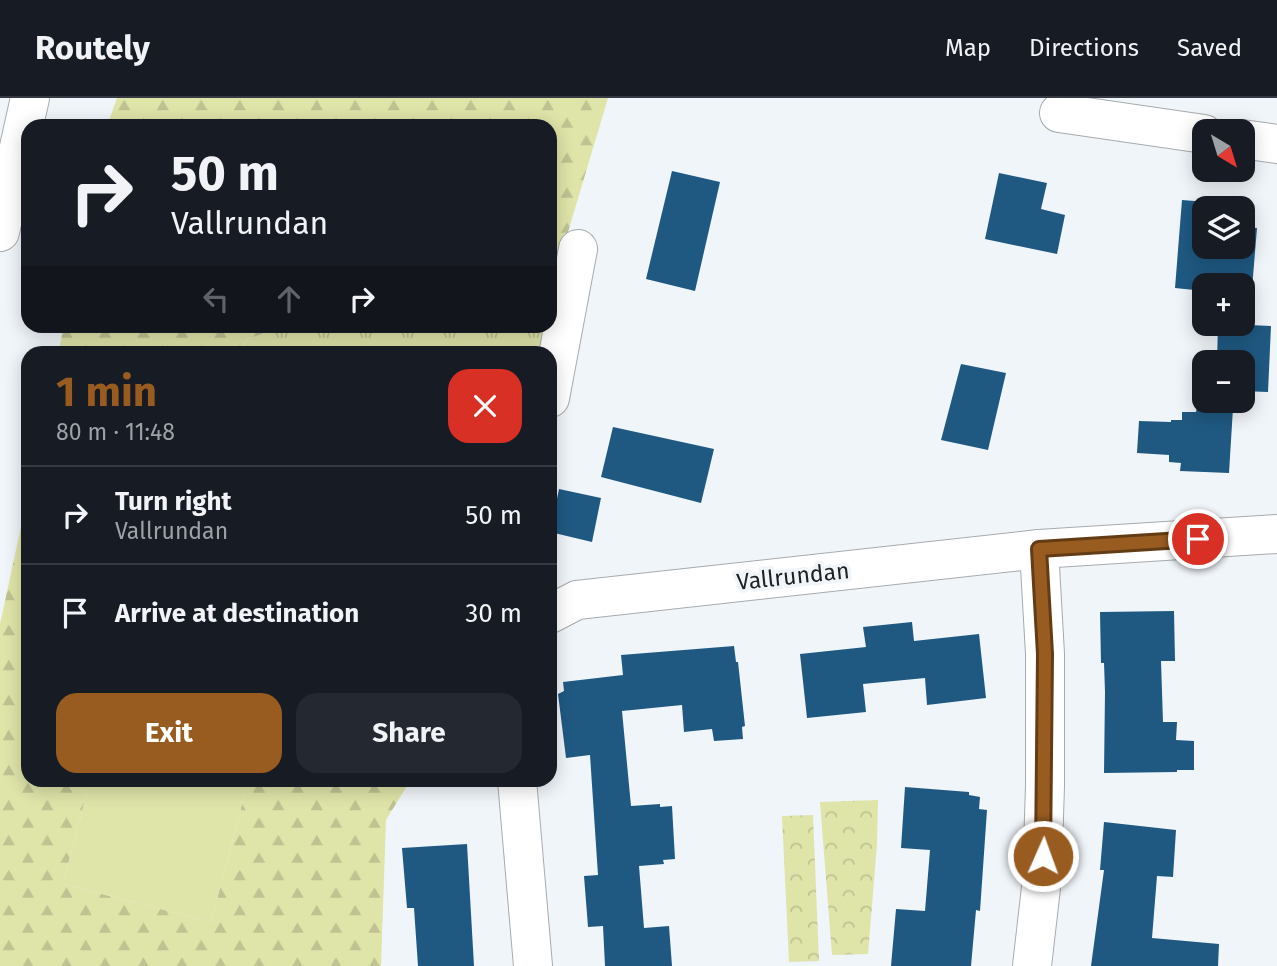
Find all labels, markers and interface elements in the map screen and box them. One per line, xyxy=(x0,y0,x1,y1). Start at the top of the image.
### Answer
text: Routely xyxy=(35,28,150,68)
text: Map xyxy=(945,34,991,62)
text: Directions xyxy=(1029,34,1139,62)
text: Saved xyxy=(1177,34,1242,62)
north arrow xyxy=(1192,119,1255,182)
map controls xyxy=(1192,119,1255,413)
text: 50 m xyxy=(171,144,279,203)
icon: right xyxy=(56,147,147,238)
button: layers xyxy=(1192,196,1255,259)
text: Vallrundan xyxy=(171,204,328,242)
button: + xyxy=(1192,273,1255,336)
icon: left xyxy=(197,280,235,318)
icon: ahead xyxy=(270,280,308,318)
icon: right xyxy=(343,280,381,318)
button: − xyxy=(1192,350,1255,413)
text: 1 min xyxy=(56,367,157,417)
button: close xyxy=(448,369,522,443)
text: 80 m · 11:48 xyxy=(56,418,175,446)
text: Turn right xyxy=(115,486,232,517)
icon: right xyxy=(56,496,94,534)
text: 50 m xyxy=(465,500,522,531)
pin xyxy=(1168,509,1228,569)
text: Vallrundan xyxy=(115,517,228,545)
icon: arrive xyxy=(1179,520,1217,558)
street label: Vallrundan xyxy=(735,556,851,596)
icon: arrive xyxy=(56,594,94,632)
text: Arrive at destination xyxy=(115,598,359,629)
text: 30 m xyxy=(465,598,522,629)
button: Exit xyxy=(56,693,282,773)
button: Share xyxy=(296,693,522,773)
position arrow xyxy=(1006,819,1080,893)

